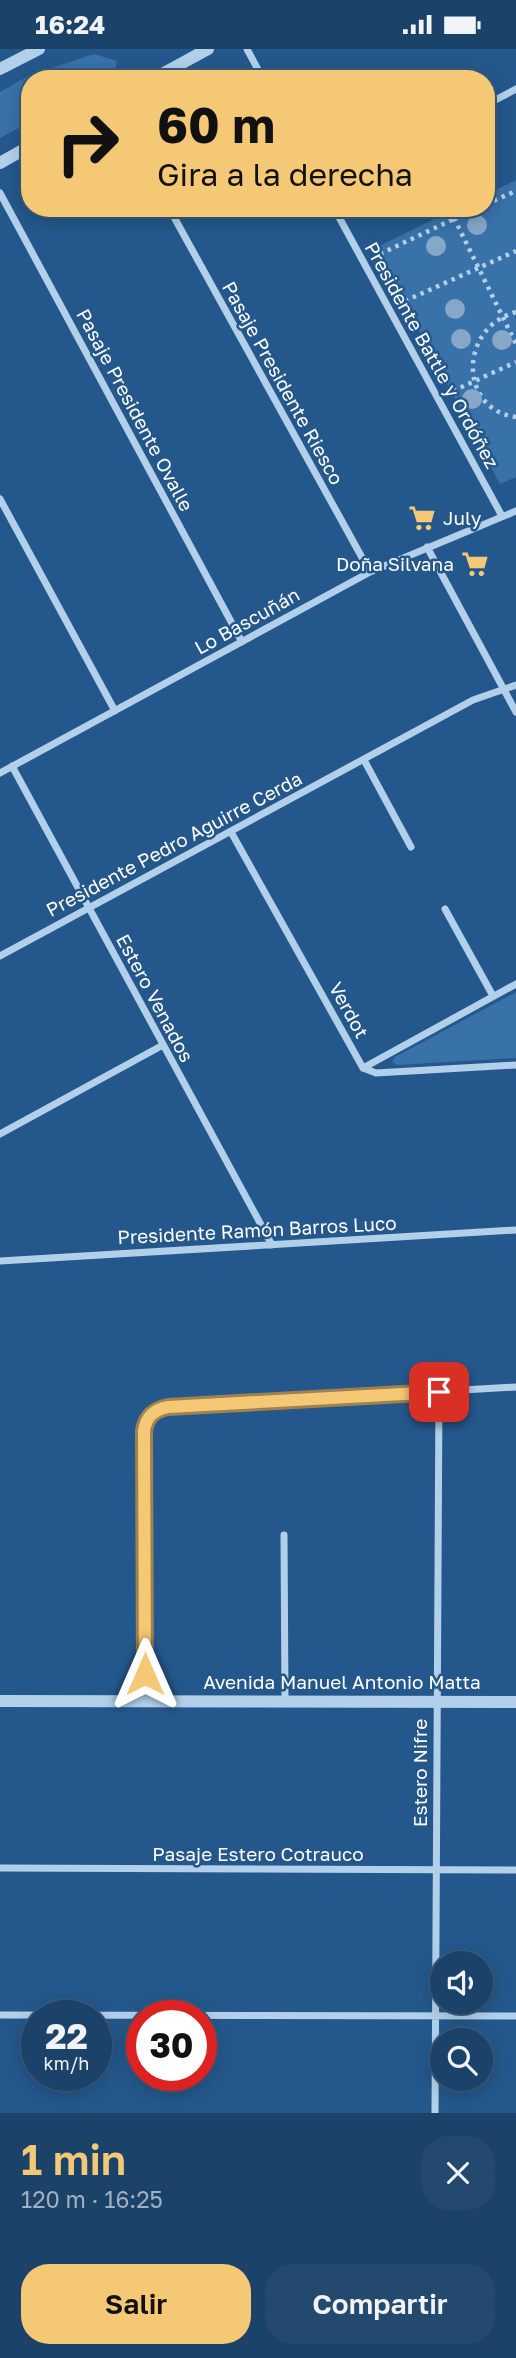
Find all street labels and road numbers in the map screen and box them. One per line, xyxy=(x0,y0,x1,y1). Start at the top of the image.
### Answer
street label: Presidente Battle y Ordóñez xyxy=(360,237,504,472)
street label: Pasaje Presidente Riesco xyxy=(218,277,349,488)
street label: Pasaje Presidente Ovalle xyxy=(72,305,199,515)
street label: Lo Bascuñán xyxy=(190,582,303,659)
street label: Presidente Pedro Aguirre Cerda xyxy=(42,766,306,921)
street label: Estero Venados xyxy=(112,930,199,1066)
street label: Verdot xyxy=(325,978,374,1042)
street label: Presidente Ramón Barros Luco xyxy=(117,1211,397,1248)
street label: Avenida Manuel Antonio Matta xyxy=(203,1670,481,1693)
street label: Estero Nifre xyxy=(408,1719,431,1827)
street label: Pasaje Estero Cotrauco xyxy=(152,1842,364,1865)

